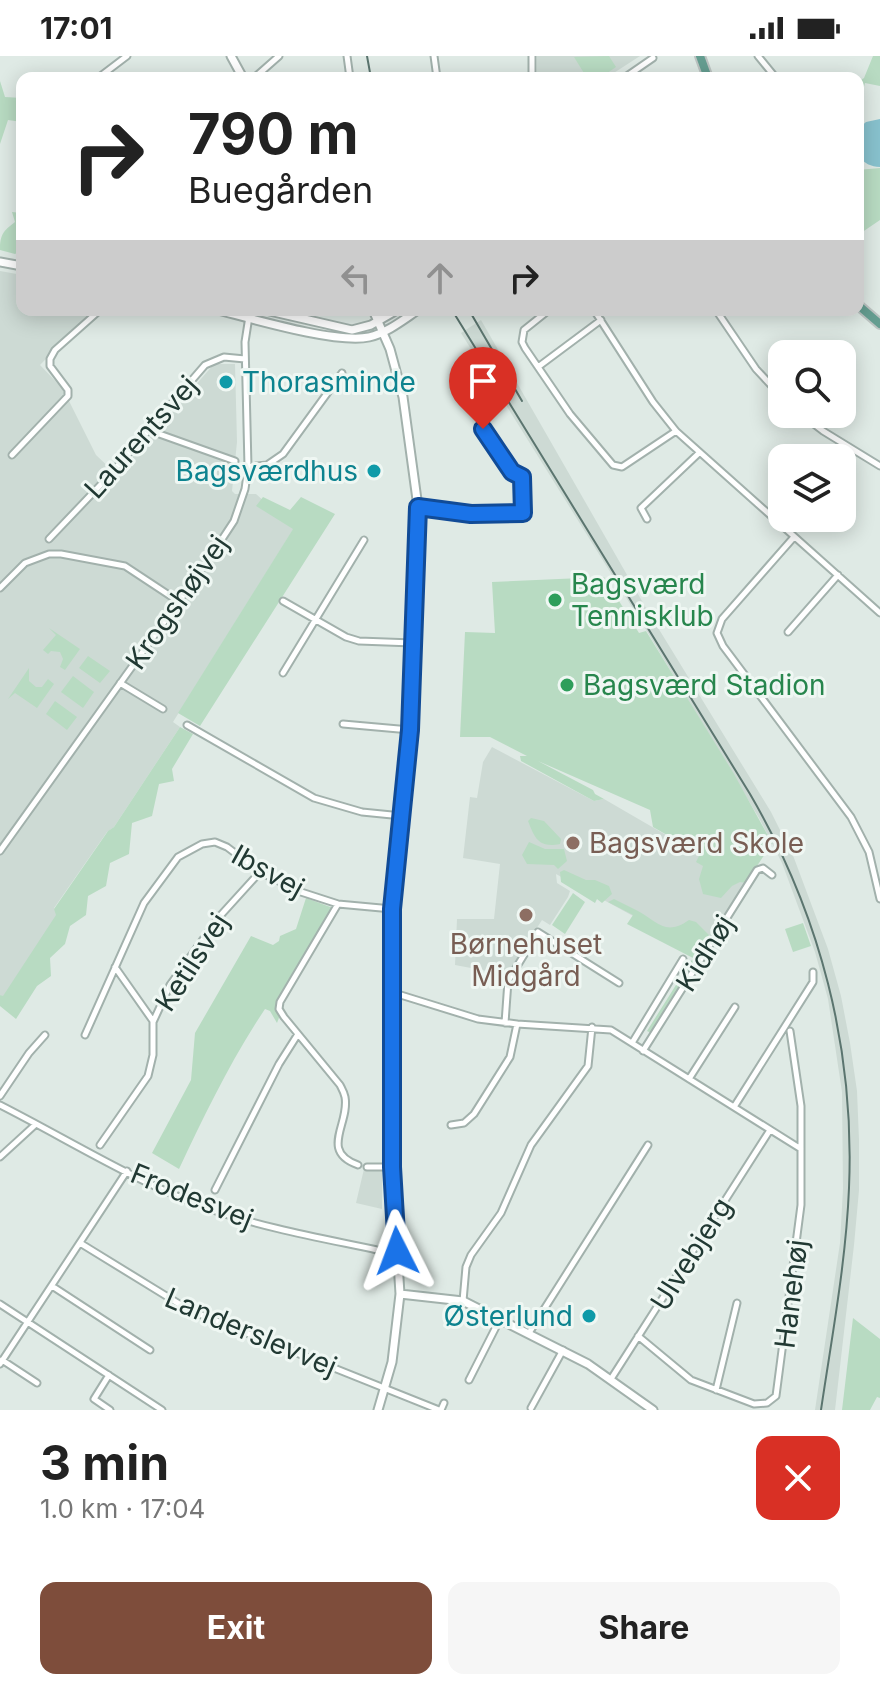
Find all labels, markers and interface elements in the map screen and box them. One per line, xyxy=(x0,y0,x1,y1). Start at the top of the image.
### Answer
text: 17:01 xyxy=(40,10,113,46)
text: 790 m xyxy=(188,100,359,168)
icon: right xyxy=(56,104,160,208)
text: Buegården xyxy=(188,168,373,212)
icon: left xyxy=(334,256,378,300)
icon: ahead xyxy=(418,256,462,300)
icon: right xyxy=(502,256,546,300)
map controls xyxy=(768,340,856,532)
button: search xyxy=(768,340,856,428)
pin xyxy=(449,347,517,429)
icon: arrive xyxy=(461,359,505,403)
place label: Thorasminde xyxy=(242,365,416,399)
street label: Laurentsvej xyxy=(77,369,205,505)
marker: Thorasminde xyxy=(217,373,235,391)
button: layers xyxy=(768,444,856,532)
place label: Bagsværdhus xyxy=(176,454,358,488)
marker: Bagsværdhus xyxy=(365,462,383,480)
street label: Krogshøjvej xyxy=(118,528,236,676)
place label: Bagsværd Tennisklub xyxy=(571,567,714,633)
marker: Bagsværd Tennisklub xyxy=(546,591,564,609)
place label: Bagsværd Stadion xyxy=(583,668,826,702)
marker: Bagsværd Stadion xyxy=(558,676,576,694)
place label: Bagsværd Skole xyxy=(589,826,804,860)
marker: Bagsværd Skole xyxy=(564,834,582,852)
street label: Ibsvej xyxy=(226,837,310,905)
marker: Børnehuset Midgård xyxy=(517,906,535,924)
street label: Ketilsvej xyxy=(148,907,236,1017)
street label: Kidhøj xyxy=(669,909,741,997)
place label: Børnehuset Midgård xyxy=(450,927,602,993)
street label: Frodesvej xyxy=(126,1156,258,1236)
street label: Ulvebjerg xyxy=(643,1191,739,1317)
position arrow xyxy=(355,1209,439,1293)
street label: Hanehøj xyxy=(767,1238,815,1350)
street label: Landerslevvej xyxy=(160,1281,342,1383)
place label: Østerlund xyxy=(444,1299,573,1333)
marker: Østerlund xyxy=(580,1307,598,1325)
text: 3 min xyxy=(40,1433,169,1492)
button: close xyxy=(756,1436,840,1520)
text: 1.0 km · 17:04 xyxy=(40,1493,205,1524)
button: Exit xyxy=(40,1582,432,1674)
button: Share xyxy=(448,1582,840,1674)

